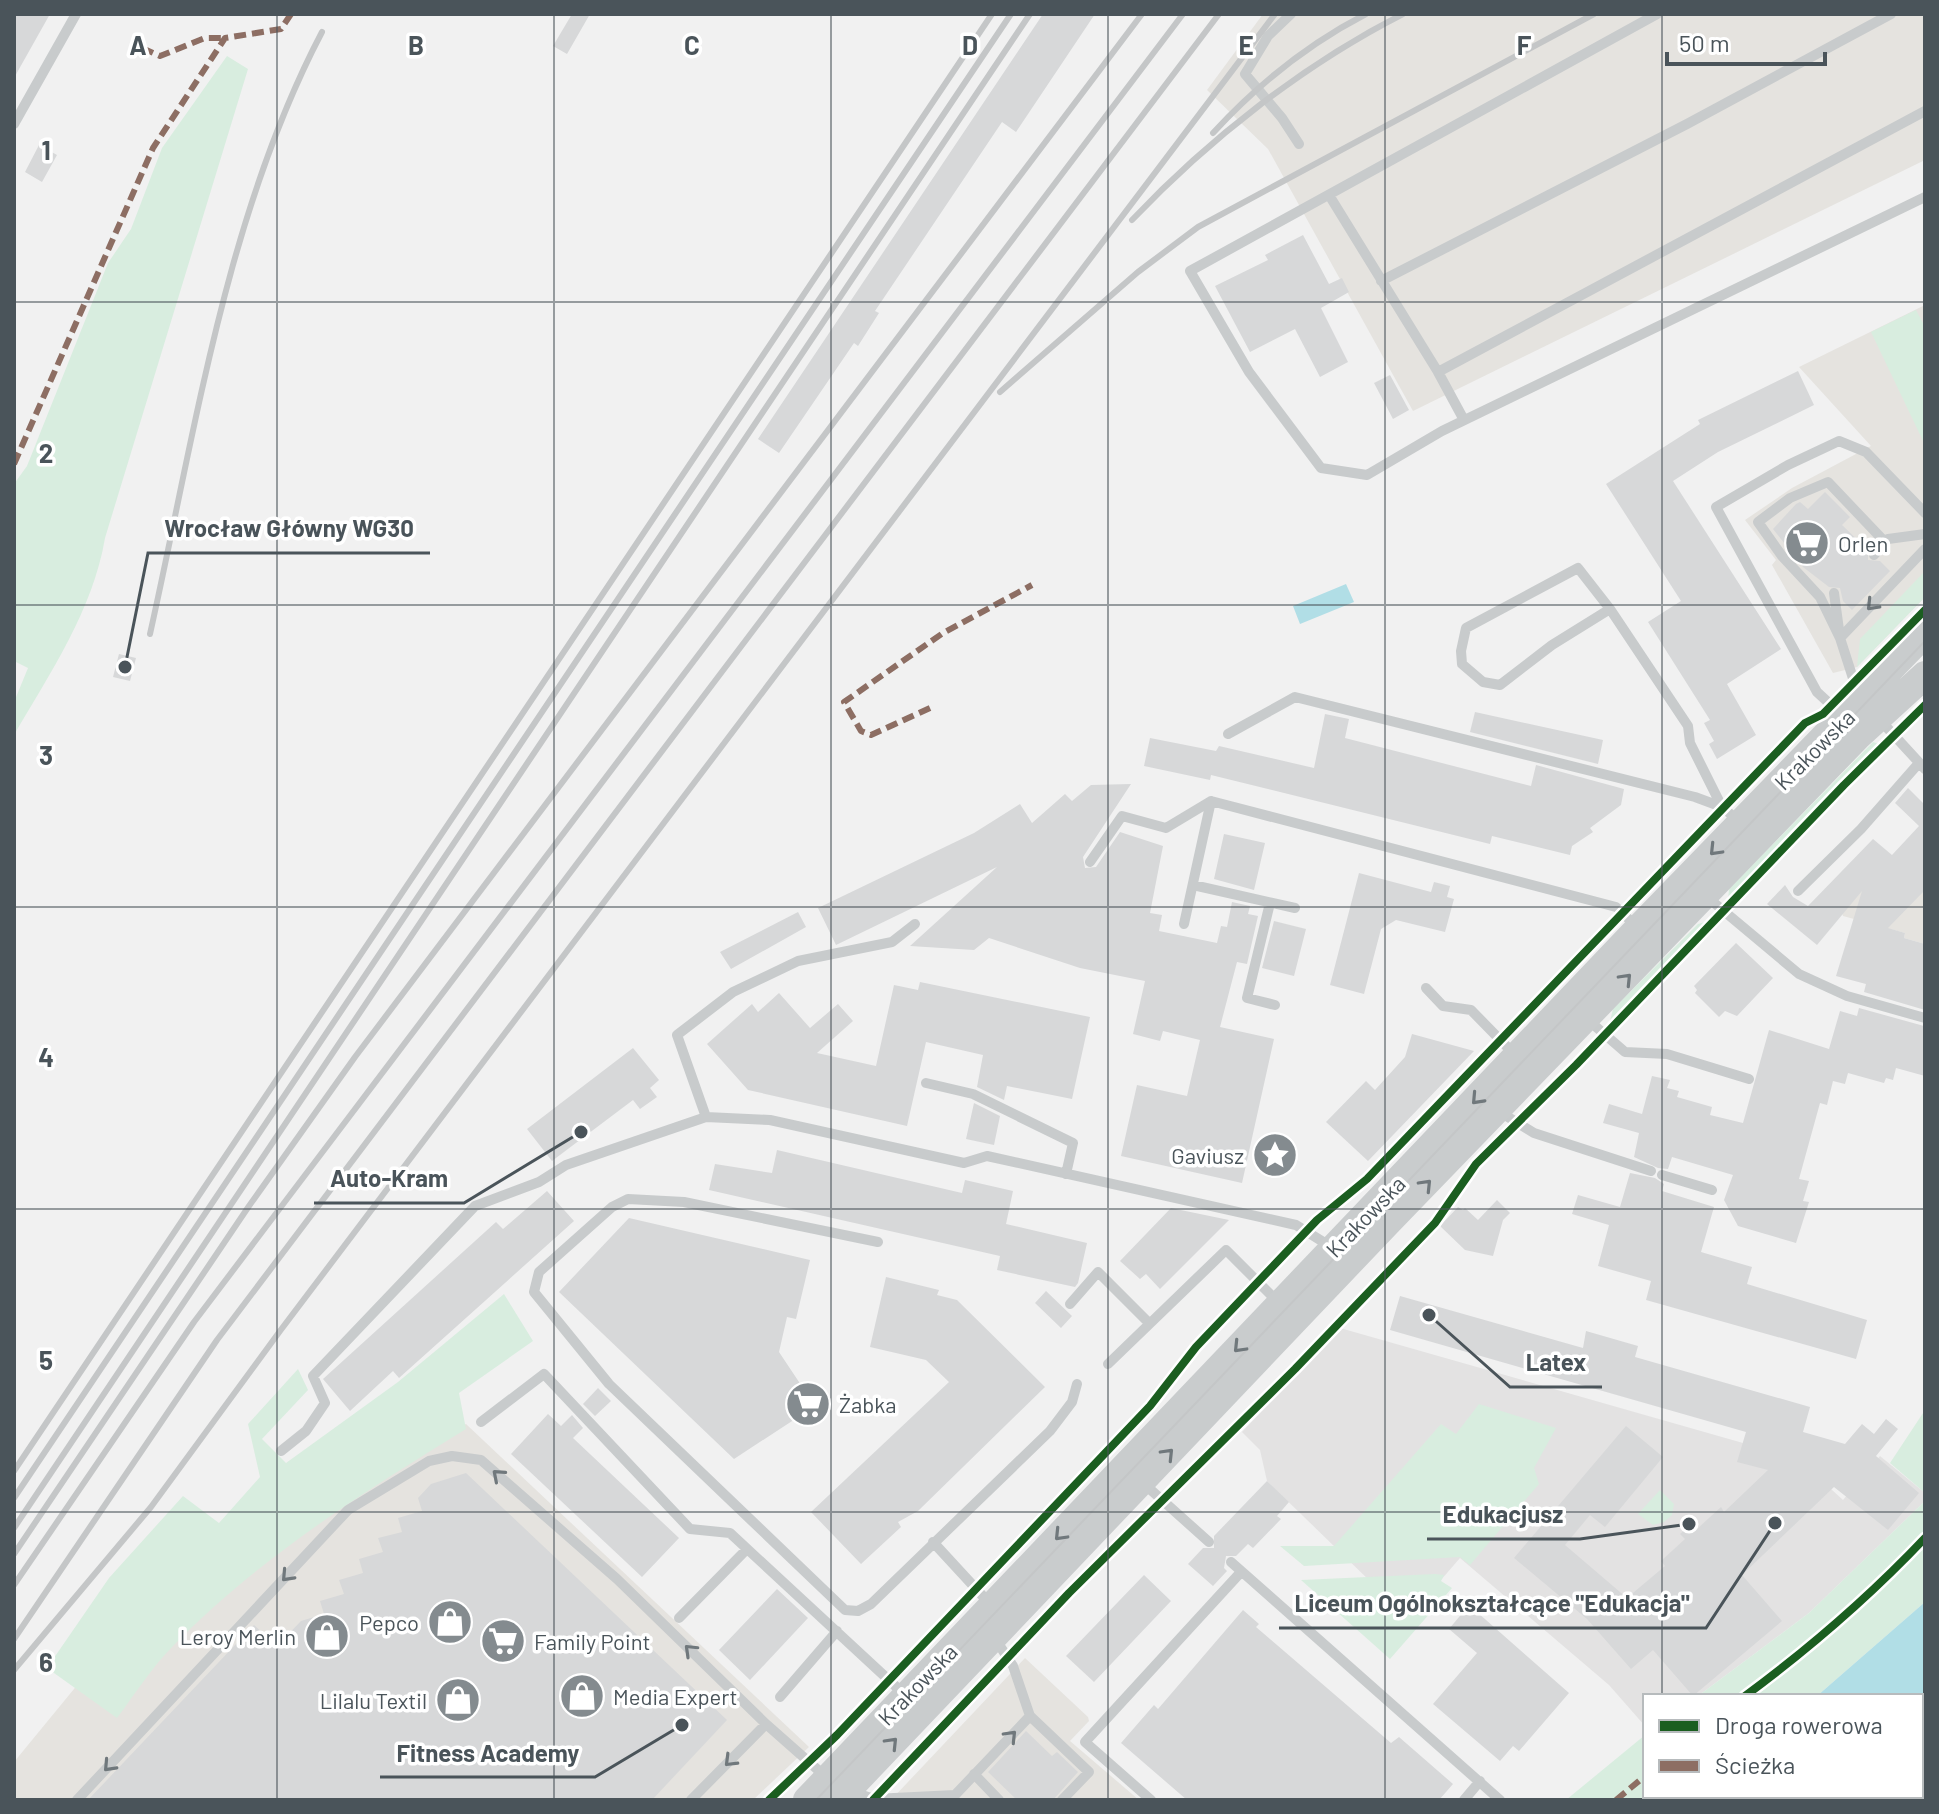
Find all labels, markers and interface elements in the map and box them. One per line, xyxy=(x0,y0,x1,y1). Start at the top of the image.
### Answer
scale bar xyxy=(1667,16,1825,66)
text: 50 m xyxy=(1679,28,1730,57)
text: A xyxy=(129,29,147,60)
text: B xyxy=(408,29,424,60)
text: C xyxy=(684,29,700,60)
text: D xyxy=(962,29,978,60)
text: E xyxy=(1238,29,1254,60)
text: F xyxy=(1517,29,1532,60)
text: 1 xyxy=(41,134,51,165)
text: 2 xyxy=(39,437,53,468)
callout: Wrocław Główny WG30 xyxy=(148,505,430,553)
text: Wrocław Główny WG30 xyxy=(164,513,414,542)
supermarket icon: Orlen xyxy=(1783,519,1831,567)
place label: Orlen xyxy=(1838,530,1888,556)
one-way arrow xyxy=(1866,596,1881,610)
street label: Krakowska xyxy=(1769,704,1859,794)
text: 3 xyxy=(39,739,53,770)
one-way arrow xyxy=(1710,841,1724,855)
one-way arrow xyxy=(1617,973,1631,988)
text: 4 xyxy=(38,1041,54,1072)
one-way arrow xyxy=(1472,1089,1486,1104)
place icon: Gaviusz xyxy=(1251,1131,1299,1179)
place label: Gaviusz xyxy=(1171,1142,1244,1168)
callout: Auto-Kram xyxy=(314,1155,464,1203)
text: Auto-Kram xyxy=(330,1163,448,1192)
street label: Krakowska xyxy=(1320,1170,1410,1262)
one-way arrow xyxy=(1416,1180,1431,1194)
one-way arrow xyxy=(1234,1338,1248,1352)
callout: Latex xyxy=(1510,1339,1602,1387)
text: 5 xyxy=(39,1344,53,1375)
text: Latex xyxy=(1526,1347,1586,1376)
supermarket icon: Żabka xyxy=(784,1380,832,1428)
place label: Żabka xyxy=(839,1391,896,1417)
one-way arrow xyxy=(1159,1449,1174,1463)
one-way arrow xyxy=(493,1470,508,1485)
callout: Edukacjusz xyxy=(1427,1491,1580,1539)
text: Edukacjusz xyxy=(1443,1499,1563,1528)
one-way arrow xyxy=(1054,1526,1069,1540)
one-way arrow xyxy=(281,1567,296,1581)
callout: Liceum Ogólnokształcące "Edukacja" xyxy=(1279,1580,1706,1628)
text: Liceum Ogólnokształcące "Edukacja" xyxy=(1294,1588,1690,1617)
shop icon: Pepco xyxy=(426,1598,474,1646)
place label: Pepco xyxy=(359,1609,419,1635)
shop icon: Leroy Merlin xyxy=(303,1612,351,1660)
supermarket icon: Family Point xyxy=(479,1617,527,1665)
place label: Leroy Merlin xyxy=(180,1623,296,1649)
place label: Family Point xyxy=(534,1628,651,1654)
street label: Krakowska xyxy=(872,1638,962,1730)
one-way arrow xyxy=(685,1645,699,1660)
text: 6 xyxy=(39,1646,53,1677)
shop icon: Media Expert xyxy=(558,1672,606,1720)
shop icon: Lilalu Textil xyxy=(434,1676,482,1724)
place label: Media Expert xyxy=(613,1683,738,1709)
place label: Lilalu Textil xyxy=(320,1687,427,1713)
legend xyxy=(1643,1694,1923,1798)
text: Droga rowerowa xyxy=(1715,1710,1883,1739)
callout: Fitness Academy xyxy=(380,1729,595,1777)
one-way arrow xyxy=(1001,1731,1016,1745)
text: Fitness Academy xyxy=(397,1738,579,1767)
one-way arrow xyxy=(883,1738,897,1752)
text: Ścieżka xyxy=(1715,1750,1795,1779)
one-way arrow xyxy=(724,1752,739,1766)
one-way arrow xyxy=(105,1756,119,1771)

